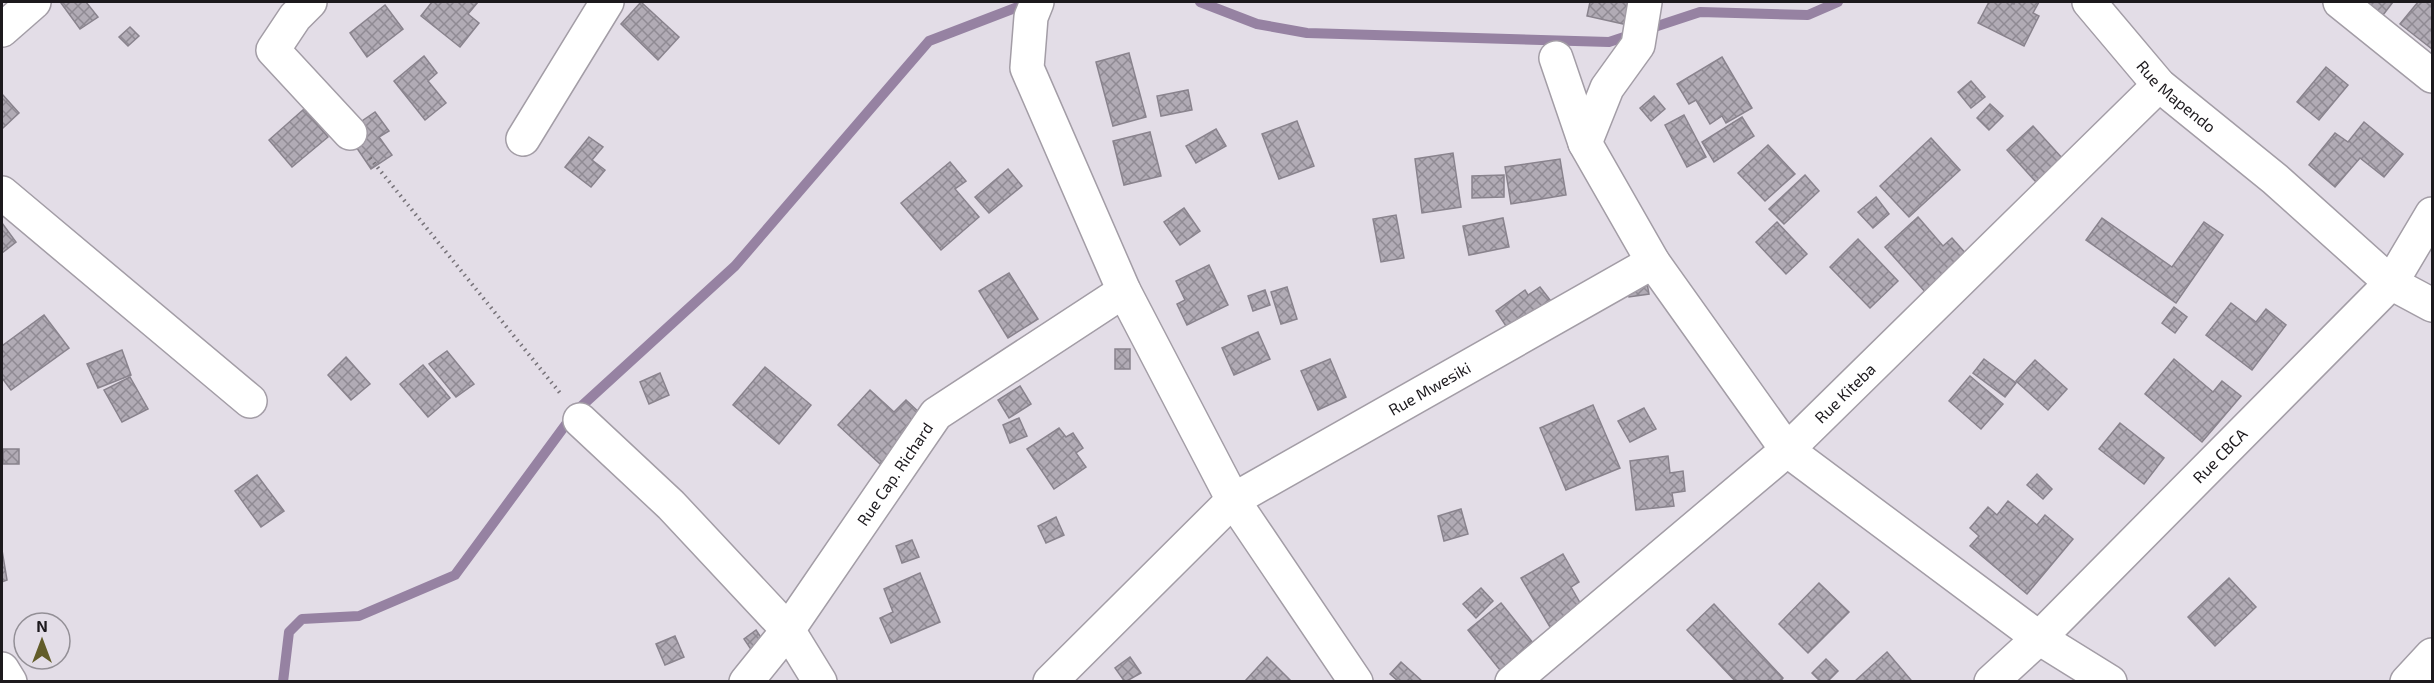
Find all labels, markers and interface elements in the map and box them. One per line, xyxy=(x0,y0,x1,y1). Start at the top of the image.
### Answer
street label: Rue Mapendo xyxy=(2133,56,2220,136)
street label: Rue Mwesiki xyxy=(1385,357,1474,419)
street label: Rue Kiteba xyxy=(1810,359,1879,427)
street label: Rue Cap. Richard xyxy=(853,418,936,529)
street label: Rue CBCA xyxy=(2188,424,2251,487)
north arrow xyxy=(12,611,72,671)
text: N xyxy=(36,616,48,635)

